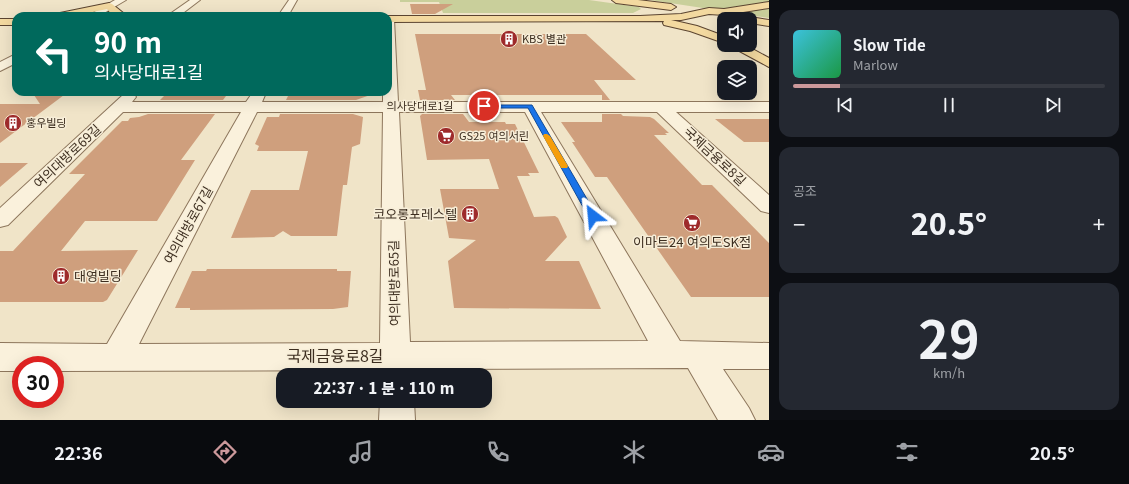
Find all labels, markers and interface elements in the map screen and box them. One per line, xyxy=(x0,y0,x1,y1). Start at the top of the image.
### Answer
map controls xyxy=(717,12,757,100)
button: sound xyxy=(717,12,757,52)
text: 90 m xyxy=(94,21,162,61)
icon: left xyxy=(28,28,80,80)
building icon: KBS 별관 xyxy=(499,29,519,49)
place label: KBS 별관 xyxy=(522,30,566,46)
text: Slow Tide xyxy=(853,34,926,55)
text: Marlow xyxy=(853,55,898,74)
text: 의사당대로1길 xyxy=(94,58,203,84)
button: layers xyxy=(717,60,757,100)
pin xyxy=(467,89,501,123)
icon: previous xyxy=(834,94,856,116)
icon: pause xyxy=(938,94,960,116)
icon: next xyxy=(1042,94,1064,116)
icon: arrive xyxy=(473,95,495,117)
street label: 의사당대로1길 xyxy=(387,97,453,113)
building icon: 홍우빌딩 xyxy=(3,113,23,133)
place label: 홍우빌딩 xyxy=(26,114,66,130)
street label: 여의대방로69길 xyxy=(29,119,105,192)
street label: 국제금융로8길 xyxy=(680,122,751,190)
supermarket icon: GS25 여의서린 xyxy=(436,126,456,146)
place label: GS25 여의서린 xyxy=(459,127,529,143)
text: 공조 xyxy=(793,181,817,200)
street label: 여의대방로67길 xyxy=(158,182,217,267)
position arrow xyxy=(572,195,614,237)
text: 20.5° xyxy=(911,200,987,244)
place label: 코오롱포레스텔 xyxy=(373,204,457,223)
building icon: 코오롱포레스텔 xyxy=(460,204,480,224)
text: − xyxy=(793,207,805,239)
text: + xyxy=(1093,207,1105,239)
supermarket icon: 이마트24 여의도SK점 xyxy=(682,213,702,233)
place label: 이마트24 여의도SK점 xyxy=(633,232,751,251)
street label: 여의대방로65길 xyxy=(383,240,404,326)
building icon: 대영빌딩 xyxy=(51,266,71,286)
place label: 대영빌딩 xyxy=(74,266,122,285)
text: 29 xyxy=(918,299,980,374)
street label: 국제금융로8길 xyxy=(286,343,384,367)
speed limit sign: 30 xyxy=(12,356,64,408)
text: km/h xyxy=(933,363,965,382)
text: 22:37 · 1 분 · 110 m xyxy=(314,377,454,398)
icon: directions xyxy=(211,438,239,466)
icon: music xyxy=(347,438,375,466)
icon: phone xyxy=(484,438,512,466)
icon: climate xyxy=(620,438,648,466)
icon: car xyxy=(757,438,785,466)
icon: filters xyxy=(893,438,921,466)
text: 22:36 xyxy=(54,439,103,465)
text: 20.5° xyxy=(1030,439,1075,465)

